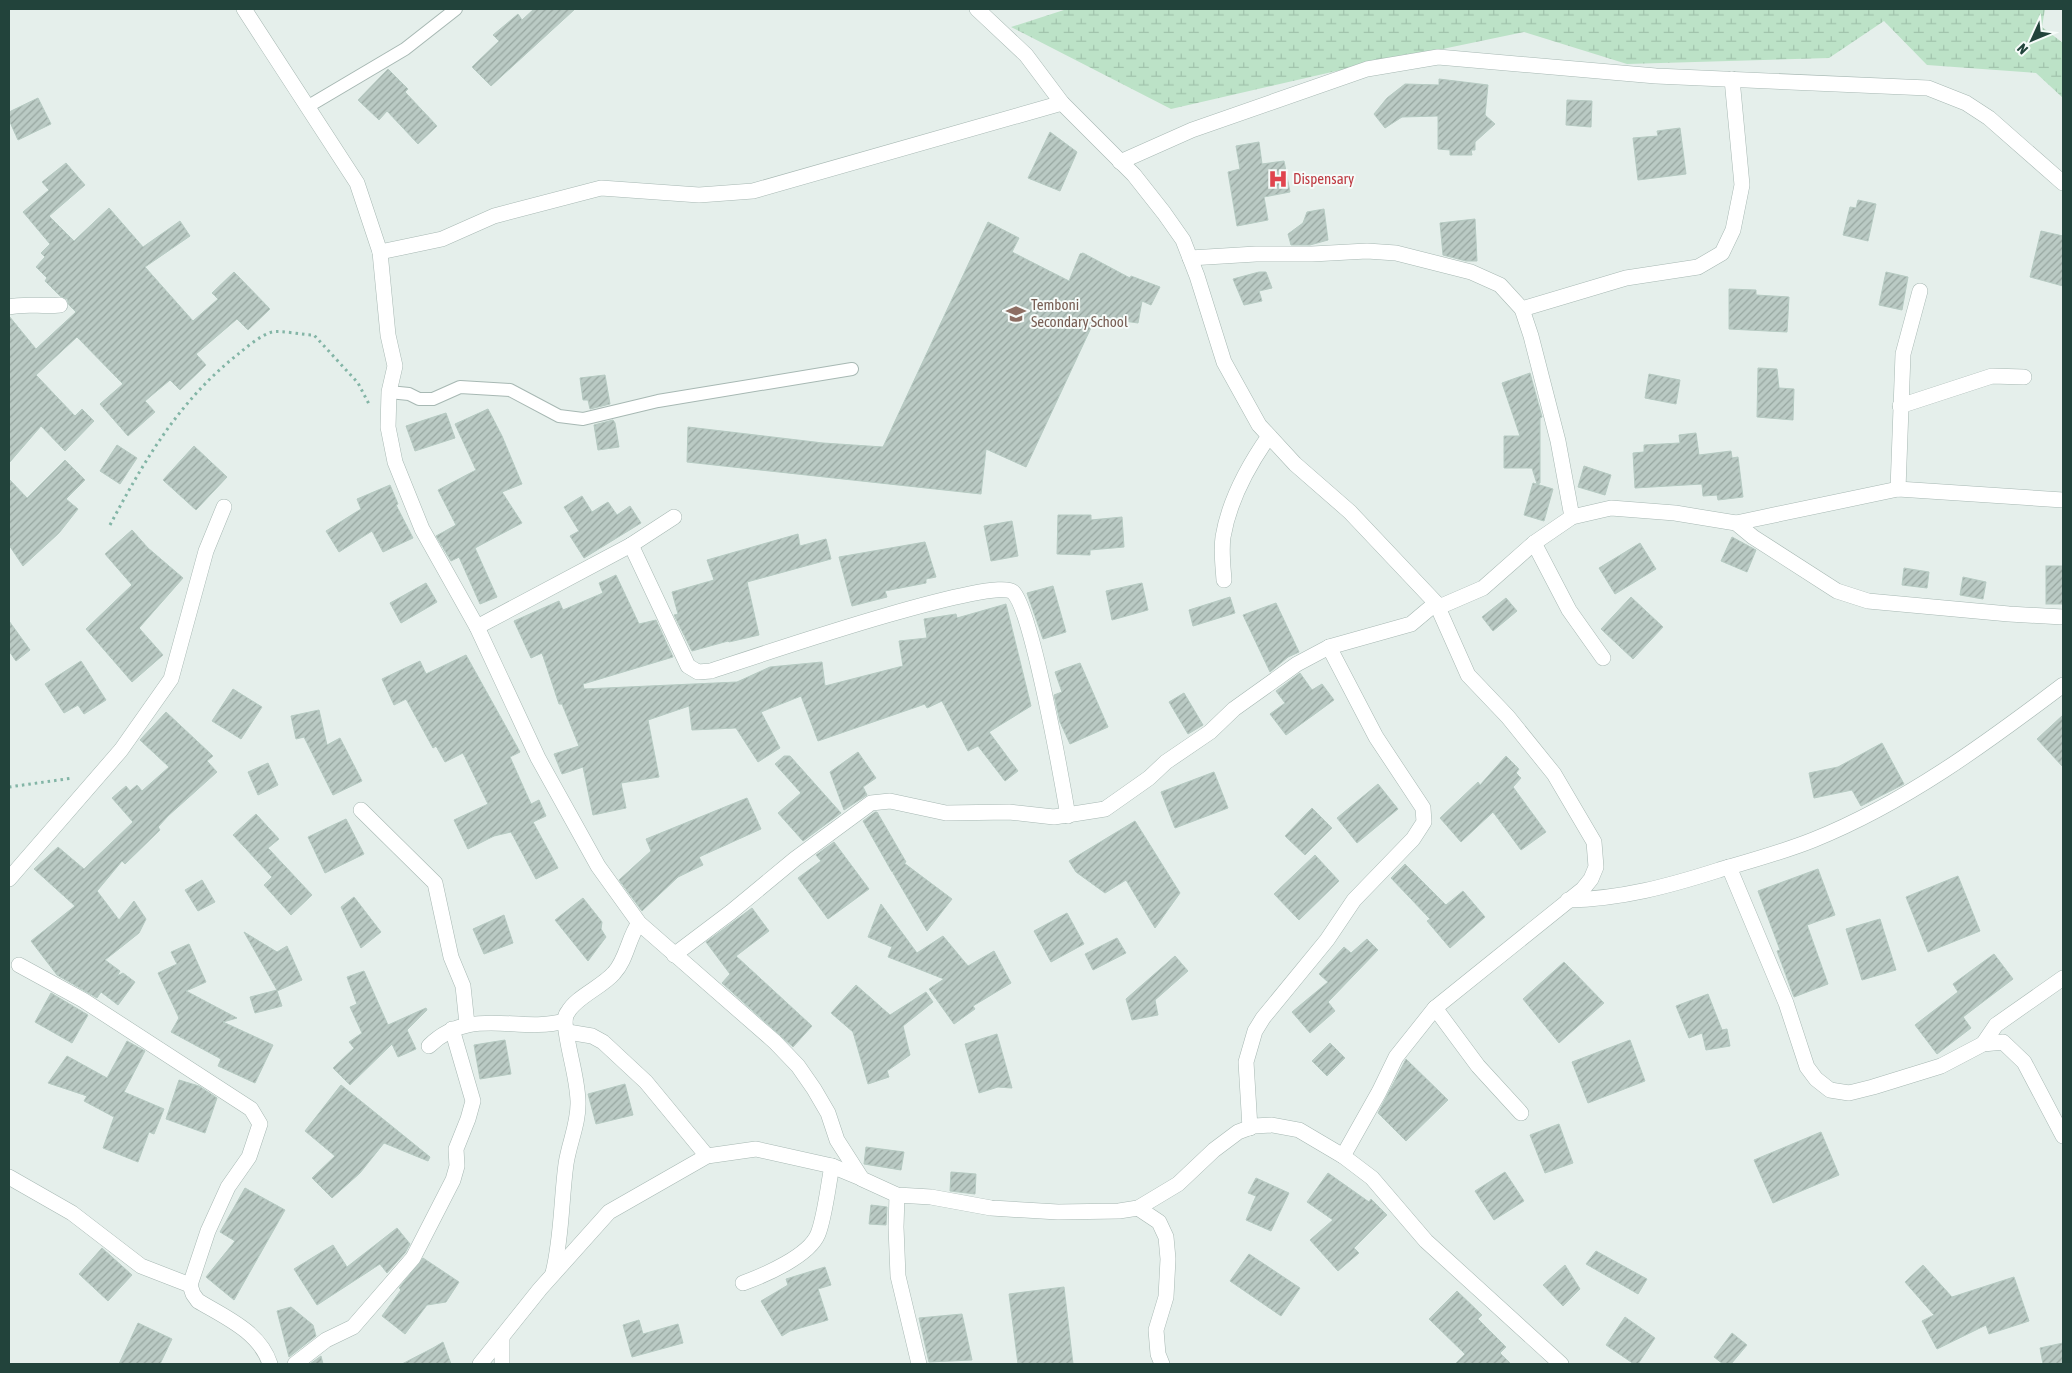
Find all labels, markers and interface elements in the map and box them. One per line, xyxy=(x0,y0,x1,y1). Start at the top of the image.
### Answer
north arrow xyxy=(2007,15,2057,65)
text: N xyxy=(2014,41,2031,58)
hospital icon: Dispensary xyxy=(1267,168,1289,190)
place label: Dispensary xyxy=(1293,170,1354,187)
place label: Temboni Secondary School xyxy=(1031,296,1128,330)
school or university icon: Temboni Secondary School xyxy=(1005,303,1027,325)

